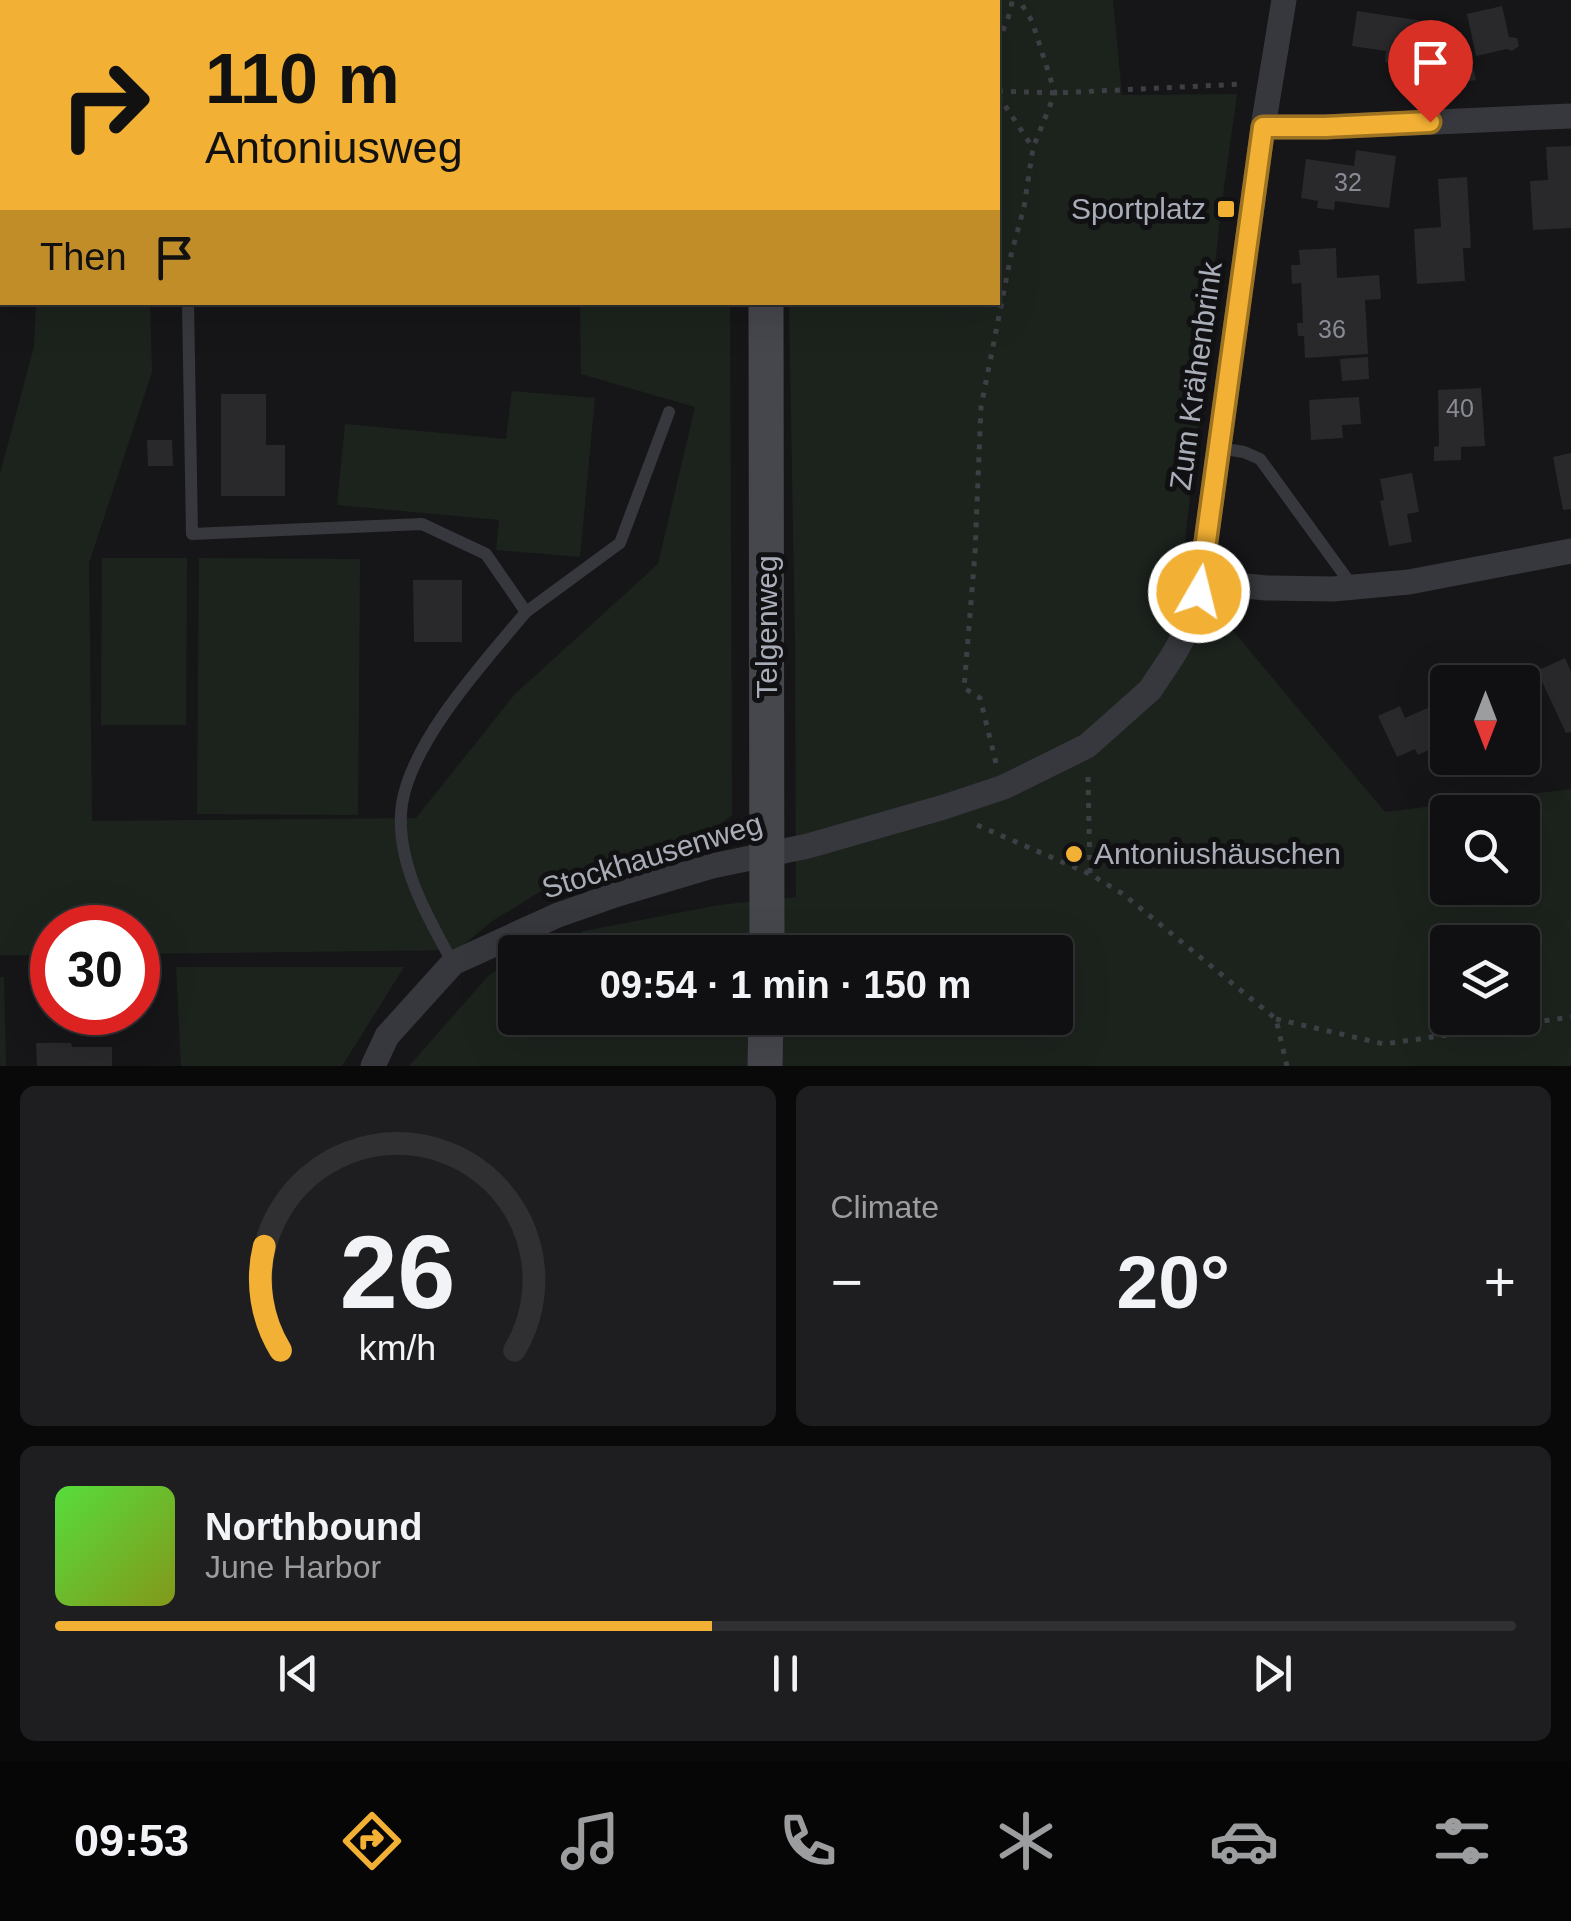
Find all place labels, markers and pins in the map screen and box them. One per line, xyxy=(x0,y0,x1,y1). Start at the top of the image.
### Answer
pin xyxy=(1388,20,1473,123)
place label: Sportplatz xyxy=(1071,192,1206,225)
marker: Sportplatz xyxy=(1215,198,1237,220)
place label: Antoniushäuschen xyxy=(1094,837,1341,870)
marker: Antoniushäuschen xyxy=(1063,843,1085,865)

